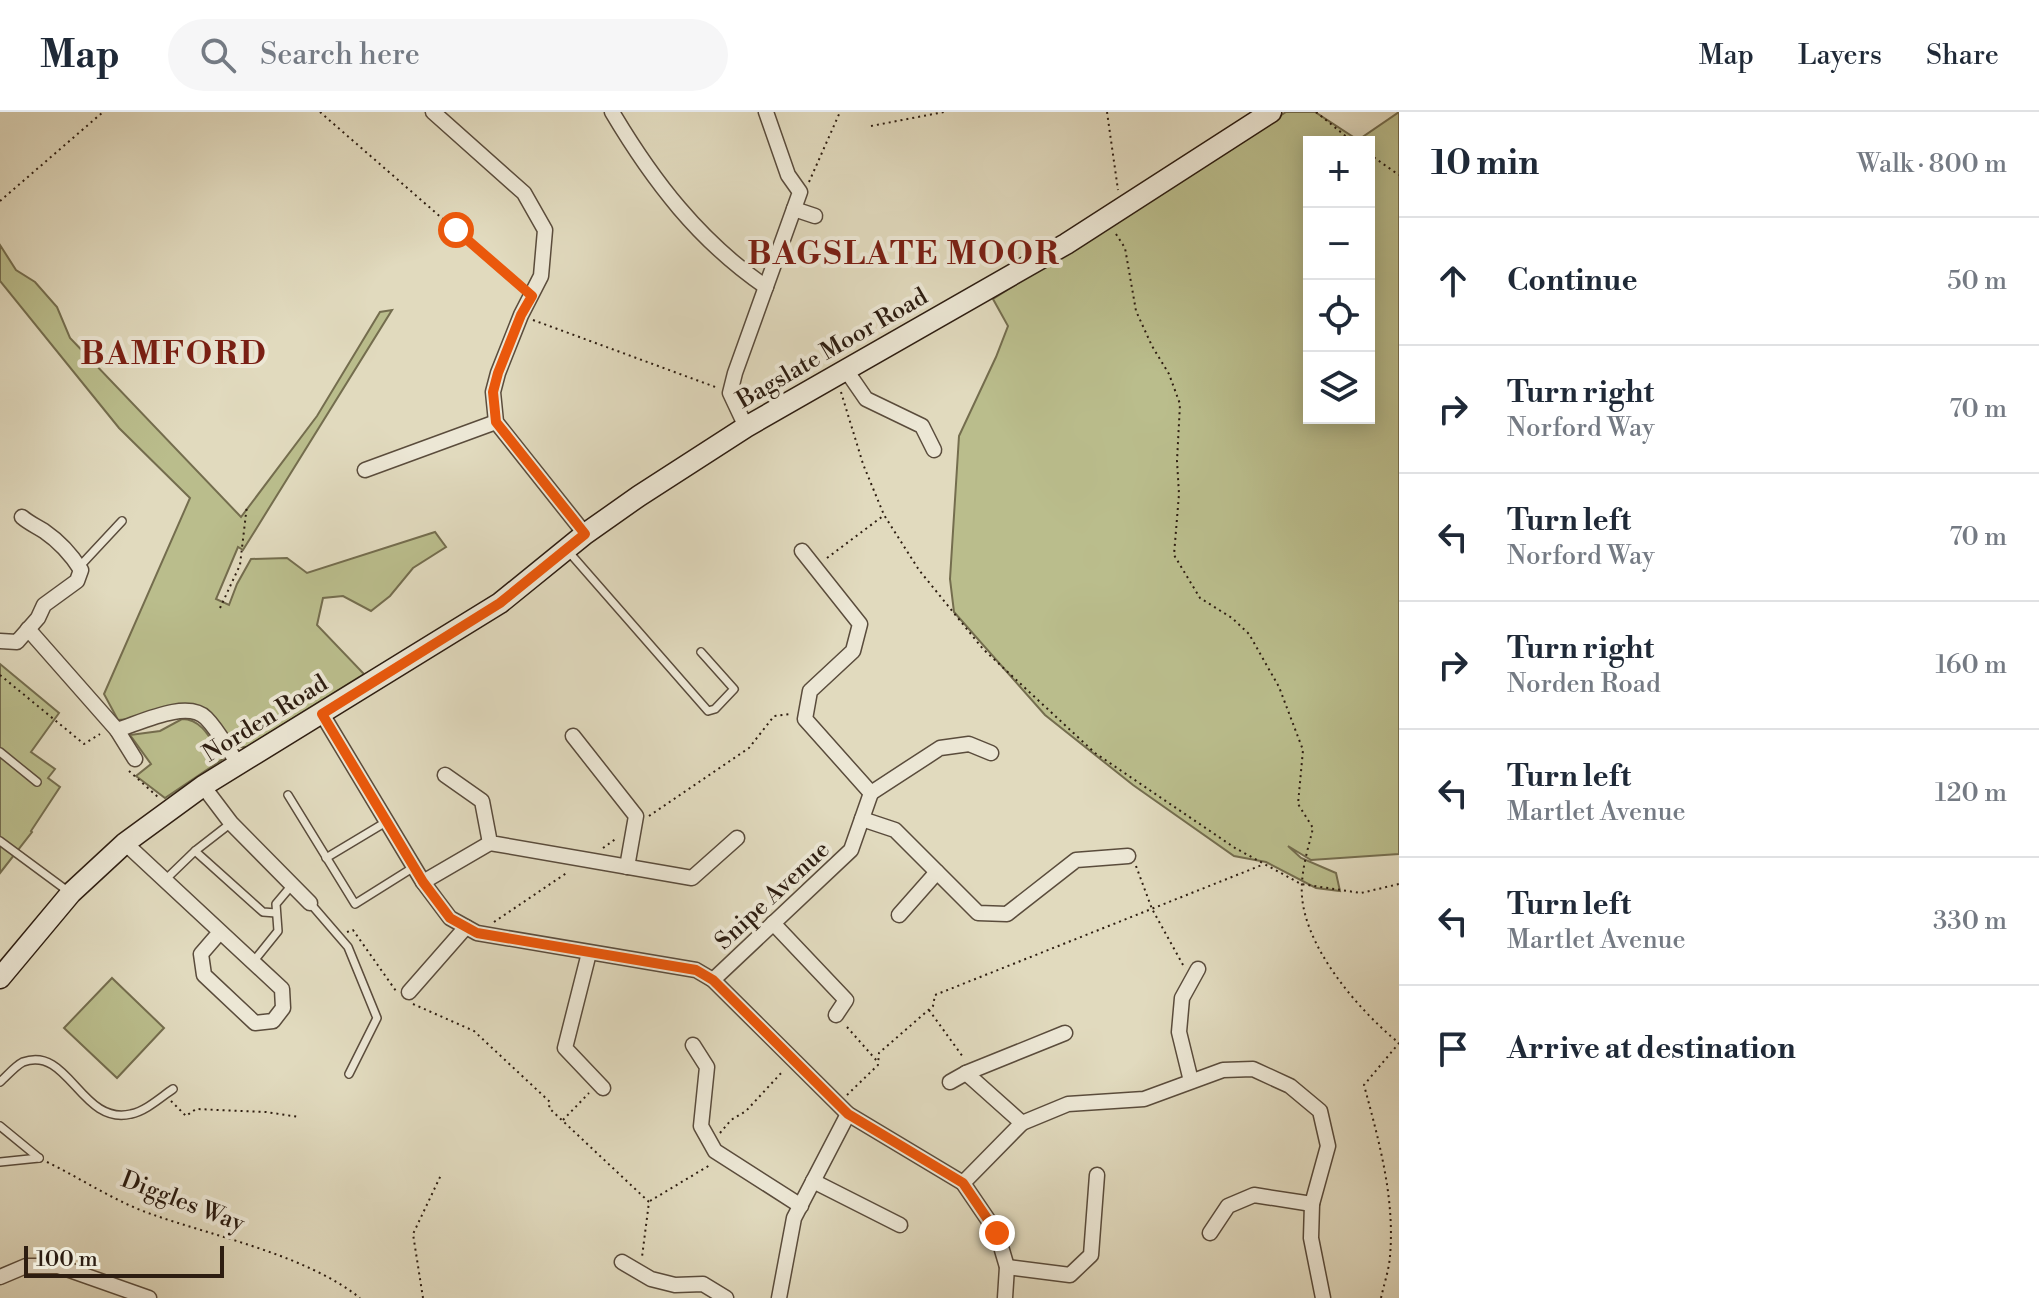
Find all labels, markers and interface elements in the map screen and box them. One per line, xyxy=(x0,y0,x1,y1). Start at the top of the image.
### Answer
search box xyxy=(168,19,728,91)
text: Map xyxy=(40,32,120,79)
icon: search xyxy=(196,33,240,77)
text: Search here xyxy=(260,36,420,74)
text: Map xyxy=(1699,38,1754,73)
text: Layers xyxy=(1798,38,1882,73)
text: Share xyxy=(1926,38,1999,73)
map controls xyxy=(1303,136,1375,424)
button: + xyxy=(1303,136,1375,208)
text: 10 min xyxy=(1431,143,1539,185)
text: Walk · 800 m xyxy=(1857,148,2007,180)
button: − xyxy=(1303,208,1375,280)
route start xyxy=(438,212,474,248)
district label: BAGSLATE MOOR xyxy=(748,234,1060,274)
icon: ahead xyxy=(1431,259,1475,303)
text: Continue xyxy=(1507,262,1638,300)
text: 50 m xyxy=(1947,265,2007,297)
button: locate xyxy=(1303,280,1375,352)
street label: Bagslate Moor Road xyxy=(731,282,934,416)
district label: BAMFORD xyxy=(81,334,267,374)
button: layers xyxy=(1303,352,1375,424)
text: Turn right xyxy=(1507,374,1654,412)
icon: right xyxy=(1431,387,1475,431)
text: 70 m xyxy=(1949,393,2007,425)
text: Norford Way xyxy=(1507,412,1655,444)
text: Turn left xyxy=(1507,502,1631,540)
icon: left xyxy=(1431,515,1475,559)
text: 70 m xyxy=(1949,521,2007,553)
text: Norford Way xyxy=(1507,540,1655,572)
text: Turn right xyxy=(1507,630,1654,668)
icon: right xyxy=(1431,643,1475,687)
text: 160 m xyxy=(1936,649,2007,681)
street label: Norden Road xyxy=(197,668,334,769)
text: Norden Road xyxy=(1507,668,1661,700)
text: Turn left xyxy=(1507,758,1631,796)
icon: left xyxy=(1431,771,1475,815)
text: 120 m xyxy=(1935,777,2007,809)
text: Martlet Avenue xyxy=(1507,796,1686,828)
street label: Snipe Avenue xyxy=(709,835,836,957)
text: Turn left xyxy=(1507,886,1631,924)
icon: left xyxy=(1431,899,1475,943)
text: 330 m xyxy=(1933,905,2007,937)
text: Martlet Avenue xyxy=(1507,924,1686,956)
icon: arrive xyxy=(1431,1027,1475,1071)
text: Arrive at destination xyxy=(1507,1030,1796,1068)
street label: Diggles Way xyxy=(117,1165,249,1239)
route end xyxy=(979,1215,1015,1251)
scale bar xyxy=(24,1242,224,1278)
text: 100 m xyxy=(36,1246,98,1273)

